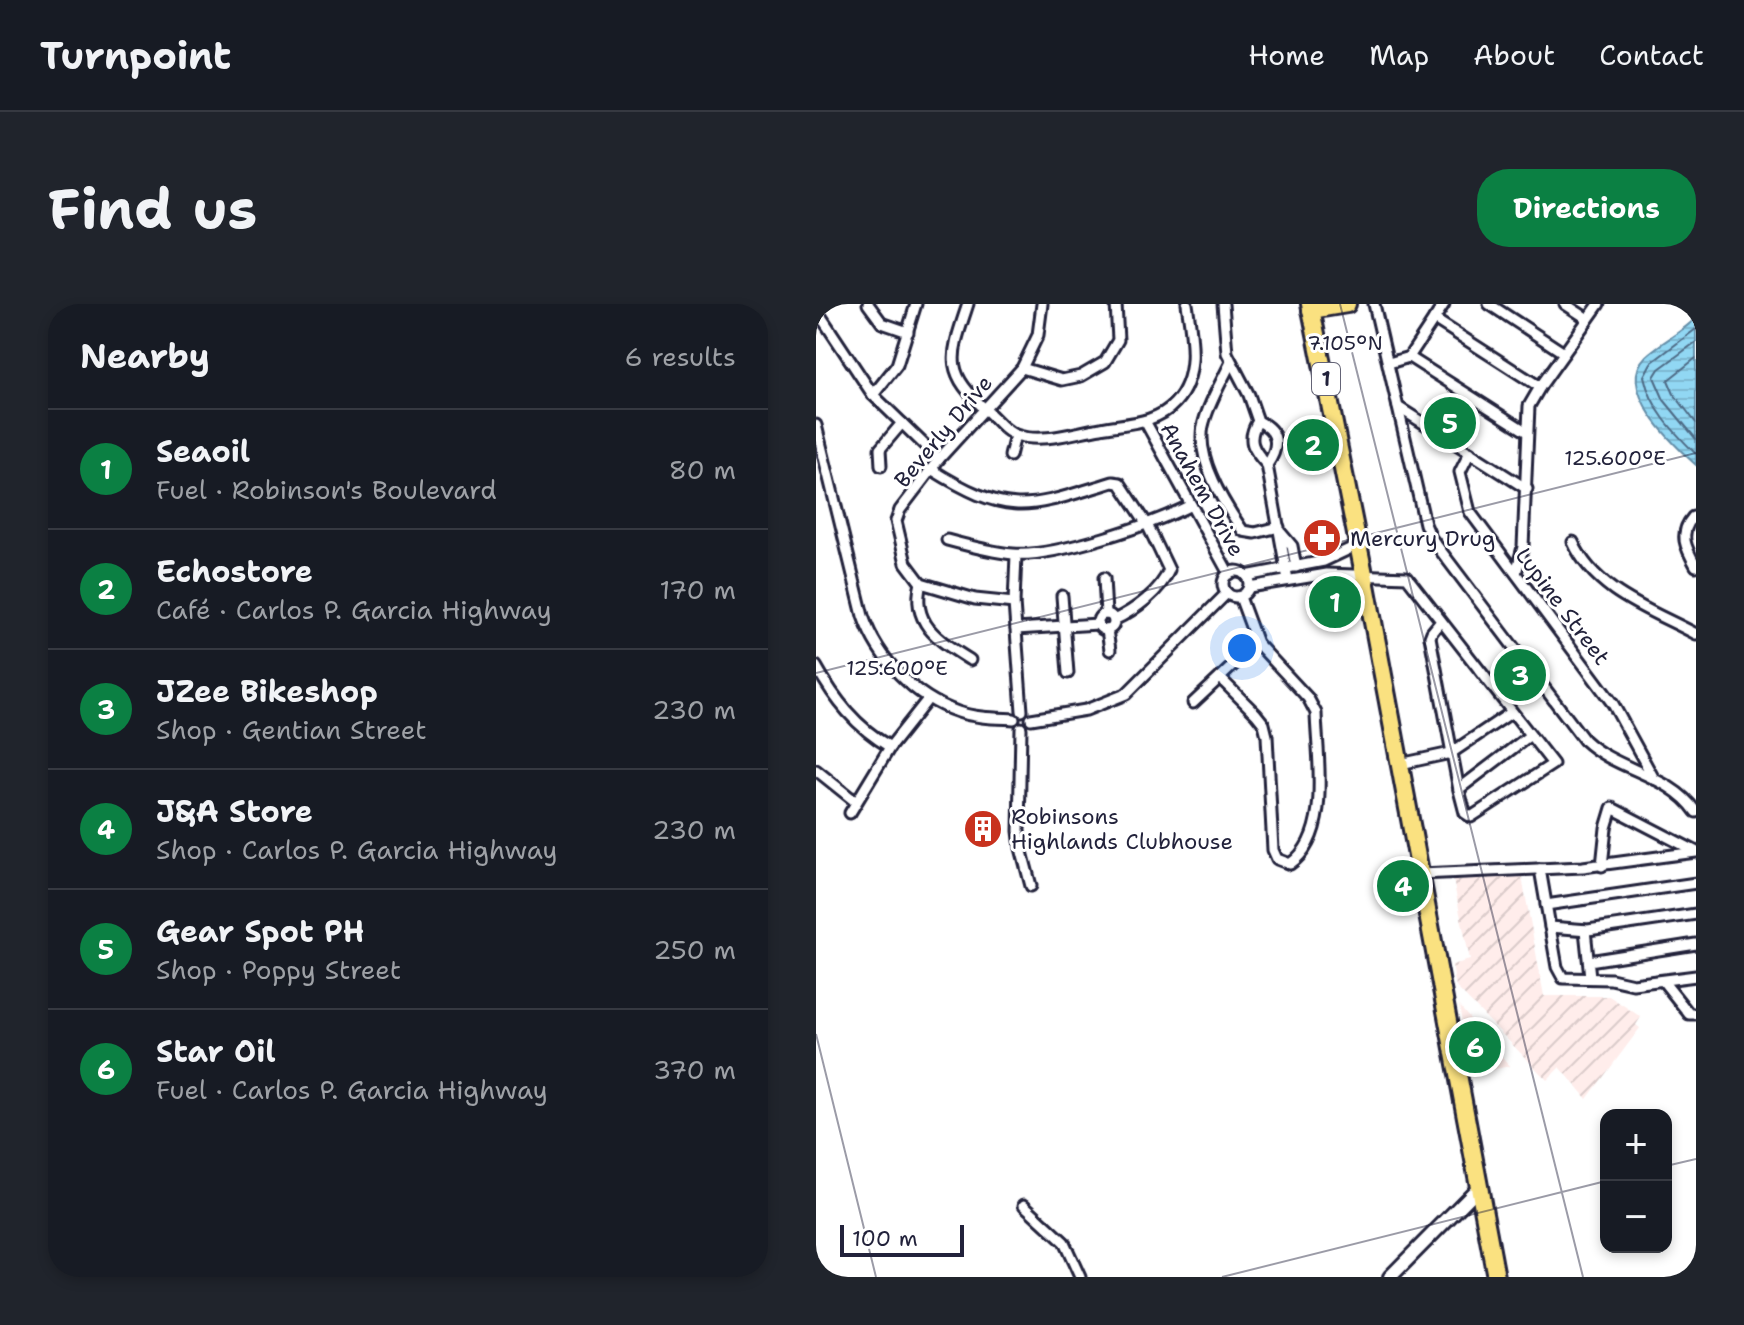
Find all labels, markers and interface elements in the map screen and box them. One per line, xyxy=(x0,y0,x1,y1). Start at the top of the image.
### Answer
text: Turnpoint xyxy=(40,30,231,81)
text: Home xyxy=(1248,36,1325,74)
text: Map xyxy=(1369,36,1429,74)
text: About xyxy=(1473,36,1555,74)
text: Contact xyxy=(1599,36,1704,74)
button: Directions xyxy=(1477,169,1696,247)
text: Find us xyxy=(48,171,257,246)
text: 7.105°N xyxy=(1307,330,1383,356)
text: Nearby xyxy=(80,333,210,379)
text: 6 results xyxy=(624,339,736,374)
road number: 1 xyxy=(1312,363,1340,395)
street label: Beverly Drive xyxy=(888,369,999,494)
pin: 5 xyxy=(1424,393,1476,453)
pin: 2 xyxy=(1287,415,1339,475)
street label: Anahem Drive xyxy=(1154,417,1251,561)
text: Seaoil xyxy=(156,431,250,472)
text: 125.600°E xyxy=(1564,445,1666,471)
text: 1 xyxy=(100,452,112,487)
text: 80 m xyxy=(669,452,736,487)
text: Fuel · Robinson's Boulevard xyxy=(156,472,497,507)
pharmacy icon: Mercury Drug xyxy=(1301,517,1343,559)
place label: Mercury Drug xyxy=(1350,524,1495,553)
street label: Lupine Street xyxy=(1509,542,1616,671)
text: Echostore xyxy=(156,551,313,592)
text: 2 xyxy=(97,572,115,607)
text: 170 m xyxy=(659,572,736,607)
pin: 1 xyxy=(1309,572,1361,632)
text: Café · Carlos P. Garcia Highway xyxy=(156,592,552,627)
your location xyxy=(1222,628,1262,668)
pin: 3 xyxy=(1494,645,1546,705)
text: 125.600°E xyxy=(846,655,948,681)
text: JZee Bikeshop xyxy=(156,671,378,712)
text: 3 xyxy=(97,692,115,727)
text: 230 m xyxy=(652,692,736,727)
text: Shop · Gentian Street xyxy=(156,712,427,747)
text: J&A Store xyxy=(156,791,313,832)
place label: Robinsons Highlands Clubhouse xyxy=(1011,802,1233,856)
building icon: Robinsons Highlands Clubhouse xyxy=(962,808,1004,850)
text: 4 xyxy=(97,812,115,847)
text: 230 m xyxy=(652,812,736,847)
text: Shop · Carlos P. Garcia Highway xyxy=(156,832,557,867)
pin: 4 xyxy=(1377,856,1429,916)
text: Gear Spot PH xyxy=(156,911,364,952)
text: 5 xyxy=(98,932,114,967)
text: 250 m xyxy=(653,932,736,967)
text: Shop · Poppy Street xyxy=(156,952,401,987)
pin: 6 xyxy=(1449,1017,1501,1077)
text: Star Oil xyxy=(156,1031,276,1072)
text: 6 xyxy=(97,1052,115,1087)
text: 370 m xyxy=(653,1052,736,1087)
text: Fuel · Carlos P. Garcia Highway xyxy=(156,1072,548,1107)
map controls xyxy=(1600,1109,1672,1253)
button: + xyxy=(1600,1109,1672,1181)
button: − xyxy=(1600,1181,1672,1253)
scale bar xyxy=(840,1221,964,1257)
text: 100 m xyxy=(852,1224,918,1253)

